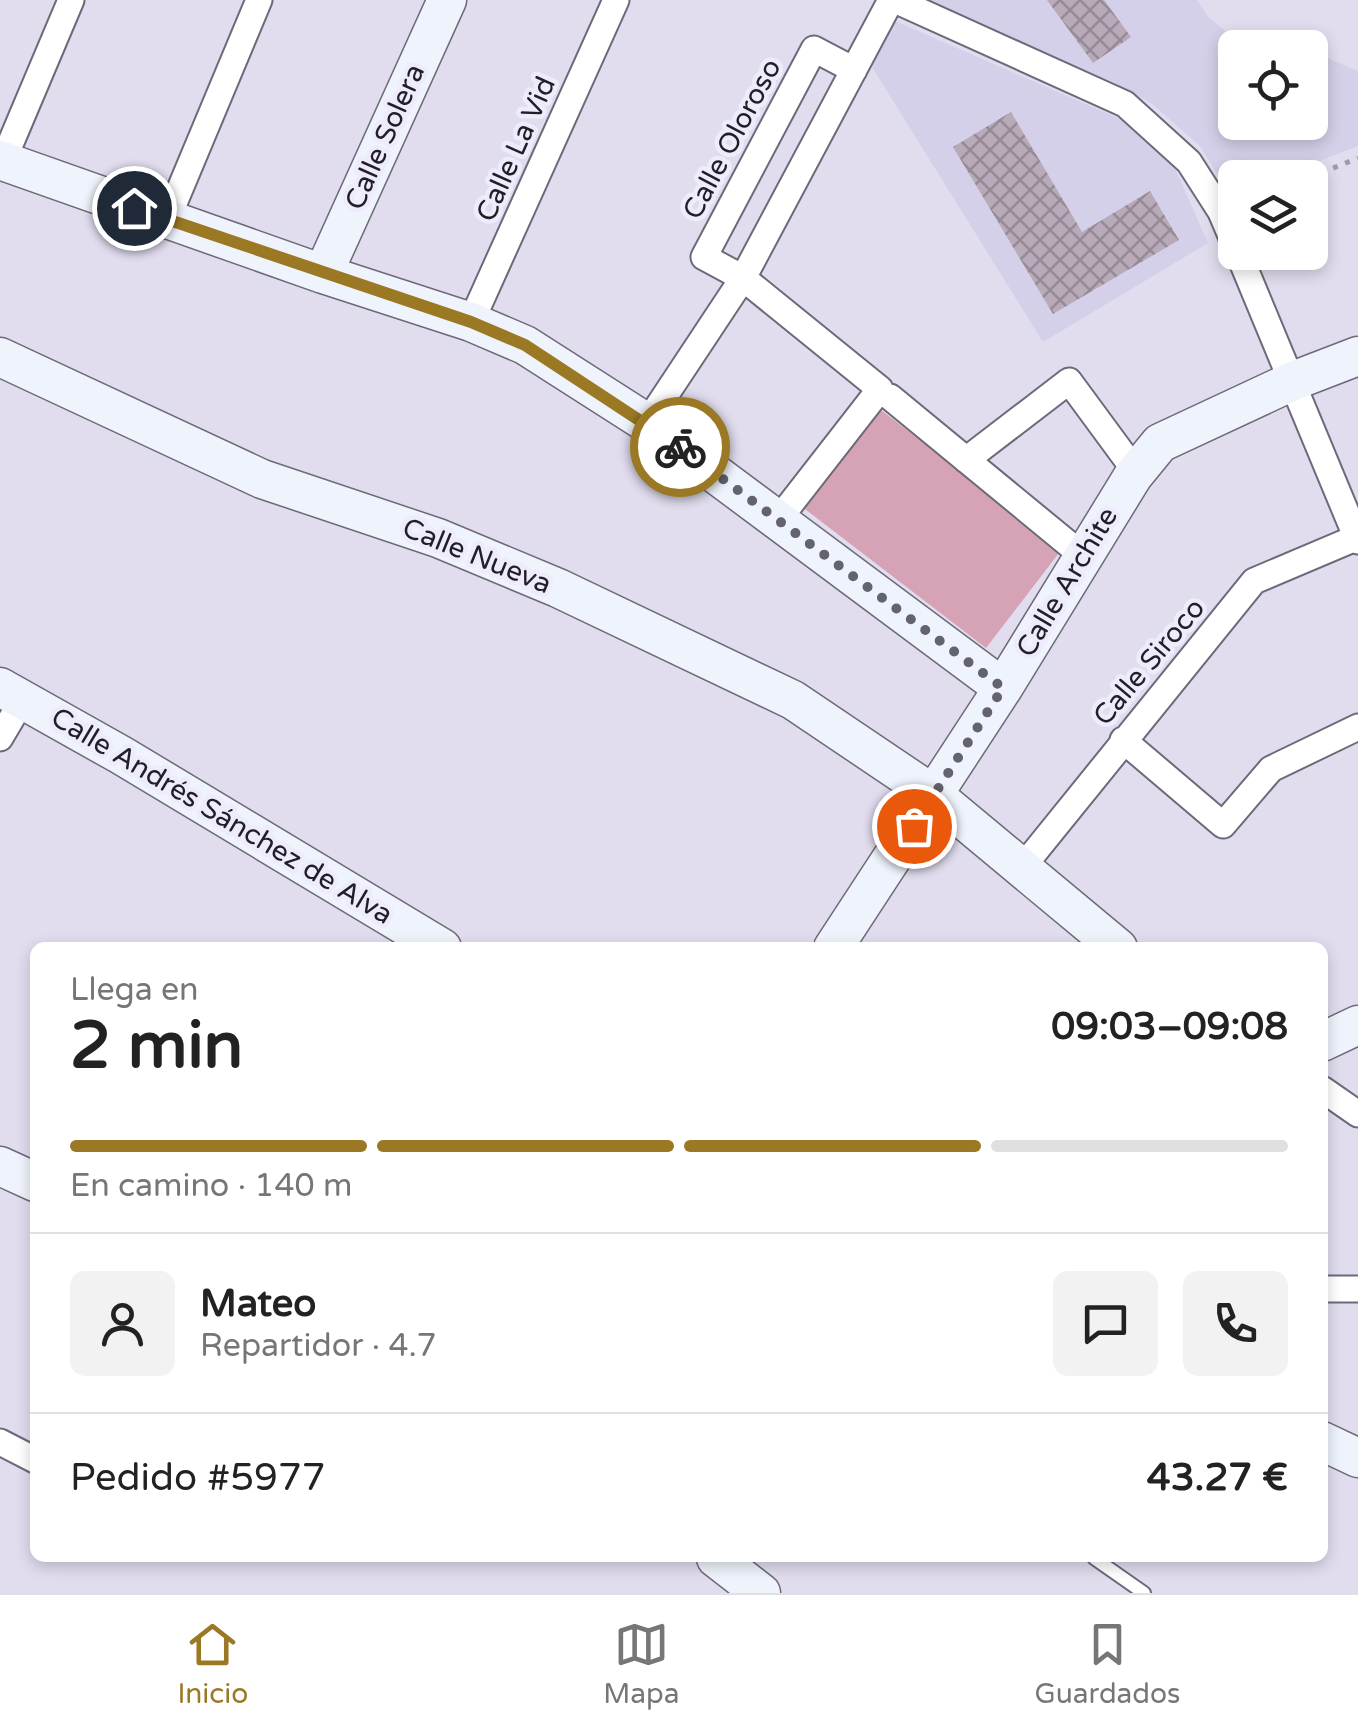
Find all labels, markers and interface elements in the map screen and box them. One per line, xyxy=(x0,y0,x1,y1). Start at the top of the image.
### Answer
map controls xyxy=(1218,30,1328,270)
button: locate xyxy=(1218,30,1328,140)
street label: Calle Oloroso xyxy=(676,53,788,225)
street label: Calle Solera xyxy=(338,59,432,215)
street label: Calle La Vid xyxy=(469,71,563,227)
button: layers xyxy=(1218,160,1328,270)
pin xyxy=(92,166,177,251)
icon: home xyxy=(107,181,162,236)
courier xyxy=(630,397,730,497)
icon: bike xyxy=(653,420,708,475)
street label: Calle Archite xyxy=(1009,501,1125,663)
street label: Calle Nueva xyxy=(398,511,556,601)
street label: Calle Siroco xyxy=(1086,592,1212,732)
street label: Calle Andrés Sánchez de Alva xyxy=(45,700,399,932)
pin xyxy=(872,784,957,869)
icon: bag xyxy=(887,799,942,854)
text: Llega en xyxy=(70,971,199,1009)
text: 09:03–09:08 xyxy=(1051,1004,1288,1050)
text: 2 min xyxy=(70,1007,243,1086)
text: En camino · 140 m xyxy=(70,1167,352,1205)
button: person xyxy=(70,1271,175,1376)
button: chat xyxy=(1053,1271,1158,1376)
button: phone xyxy=(1183,1271,1288,1376)
text: Mateo xyxy=(200,1281,316,1327)
text: Repartidor · 4.7 xyxy=(200,1327,437,1365)
text: Pedido #5977 xyxy=(70,1455,326,1501)
text: 43.27 € xyxy=(1147,1455,1288,1501)
tab: Inicio xyxy=(178,1617,248,1711)
tab: Mapa xyxy=(603,1617,680,1711)
tab: Guardados xyxy=(1035,1617,1180,1711)

